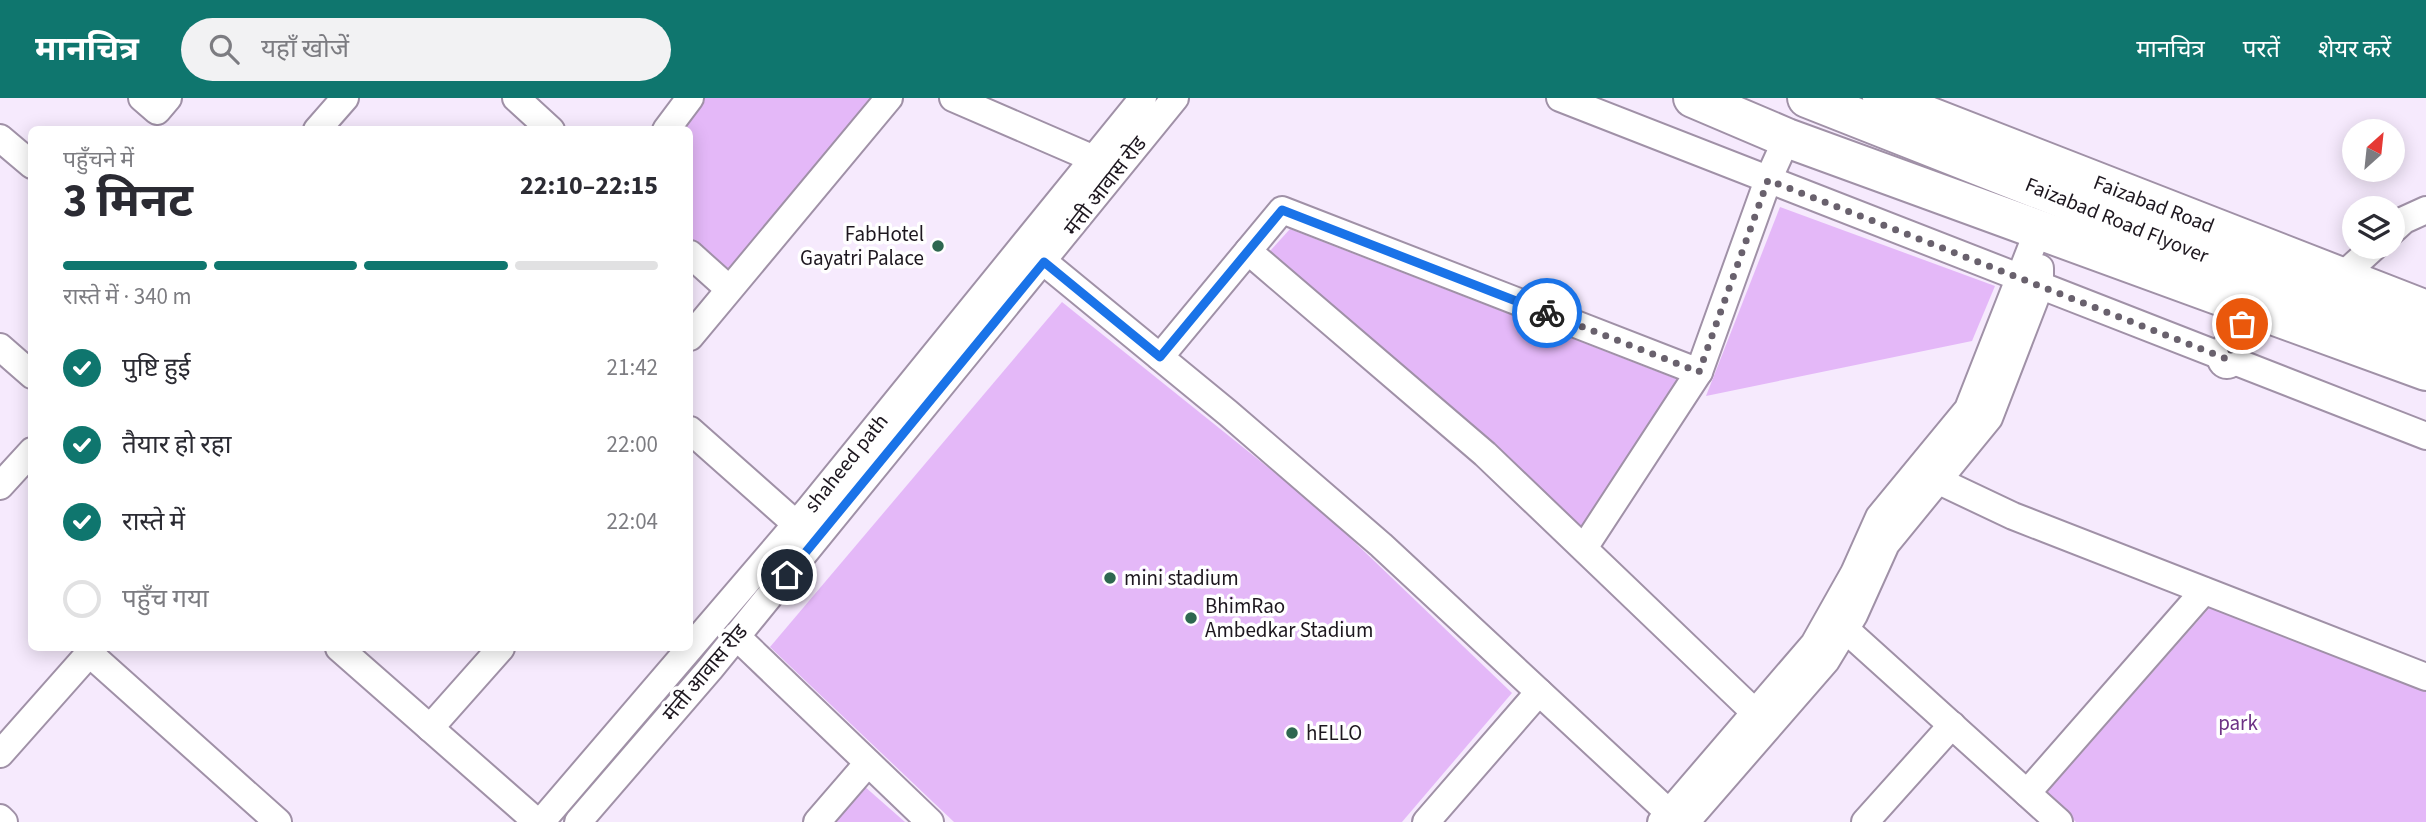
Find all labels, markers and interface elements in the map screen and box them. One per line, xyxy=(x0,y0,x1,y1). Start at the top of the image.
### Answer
search box xyxy=(181,18,671,81)
text: मानचित्र xyxy=(35,26,139,73)
icon: search xyxy=(205,30,243,68)
text: यहाँ खोजें xyxy=(261,30,349,67)
text: मानचित्र xyxy=(2136,32,2205,67)
text: परतें xyxy=(2243,32,2280,67)
text: शेयर करें xyxy=(2318,32,2391,67)
north arrow xyxy=(2342,119,2404,182)
map controls xyxy=(2342,119,2405,259)
street label: मंत्ती आवास रोड xyxy=(1057,129,1154,242)
text: पहुँचने में xyxy=(63,143,134,176)
text: 22:10–22:15 xyxy=(520,167,658,204)
street label: Faizabad Road xyxy=(2089,167,2219,241)
text: 3 मिनट xyxy=(63,169,193,234)
street label: Faizabad Road Flyover xyxy=(2021,169,2214,271)
button: layers xyxy=(2342,196,2405,259)
place label: FabHotel Gayatri Palace xyxy=(800,219,924,273)
marker: FabHotel Gayatri Palace xyxy=(930,238,946,254)
courier xyxy=(1512,278,1582,348)
text: रास्ते में · 340 m xyxy=(63,280,192,313)
icon: bike xyxy=(1528,294,1566,332)
pin xyxy=(2212,294,2272,354)
icon: bag xyxy=(2223,305,2261,343)
icon: check xyxy=(63,349,101,387)
text: पुष्टि हुई xyxy=(122,349,190,386)
text: 21:42 xyxy=(607,351,658,384)
street label: shaheed path xyxy=(797,407,895,519)
icon: check xyxy=(63,426,101,464)
text: तैयार हो रहा xyxy=(122,426,231,463)
text: 22:00 xyxy=(607,428,658,461)
icon: check xyxy=(63,503,101,541)
text: रास्ते में xyxy=(122,503,185,540)
text: 22:04 xyxy=(607,505,658,538)
pin xyxy=(757,545,817,605)
icon: home xyxy=(768,556,806,594)
place label: mini stadium xyxy=(1124,563,1239,593)
marker: mini stadium xyxy=(1102,570,1118,586)
text: पहुँच गया xyxy=(122,580,209,617)
place label: BhimRao Ambedkar Stadium xyxy=(1205,591,1373,645)
marker: BhimRao Ambedkar Stadium xyxy=(1183,610,1199,626)
street label: मंत्ती आवास रोड xyxy=(655,617,755,728)
park label: park xyxy=(2218,708,2258,738)
place label: hELLO xyxy=(1306,718,1362,748)
marker: hELLO xyxy=(1284,725,1300,741)

